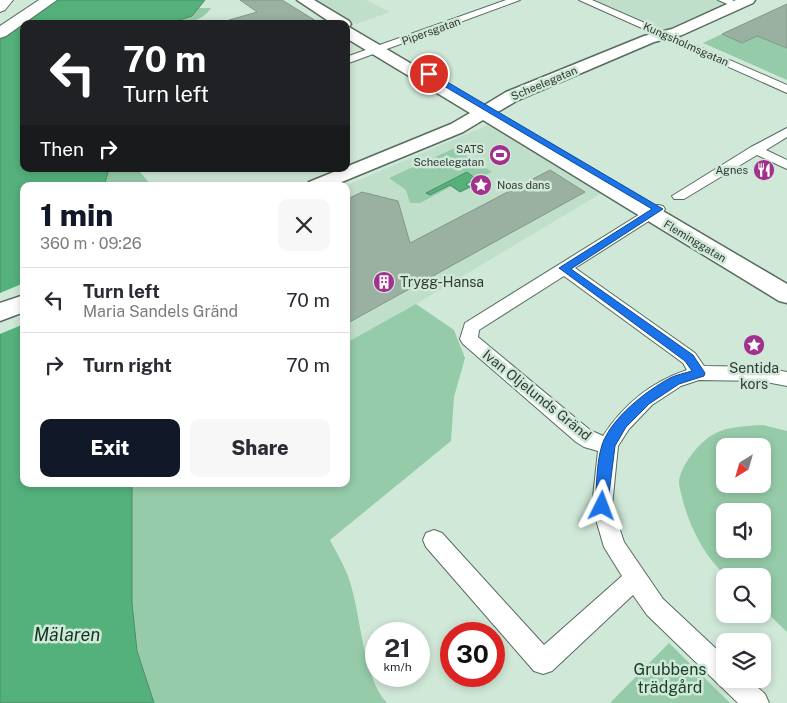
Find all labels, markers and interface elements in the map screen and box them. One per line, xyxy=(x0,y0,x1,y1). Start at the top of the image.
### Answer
street label: Pipersgatan xyxy=(400,15,462,47)
street label: Kungsholmsgatan xyxy=(641,20,731,68)
text: 70 m xyxy=(123,39,206,80)
icon: left xyxy=(40,40,105,105)
pin xyxy=(408,53,450,95)
icon: arrive xyxy=(415,60,443,88)
street label: Scheelegatan xyxy=(509,64,579,102)
text: Turn left xyxy=(123,81,209,107)
icon: right xyxy=(94,135,122,163)
text: Then xyxy=(40,138,84,160)
place label: SATS Scheelegatan xyxy=(413,143,484,168)
sports icon: SATS Scheelegatan xyxy=(488,143,512,167)
restaurant icon: Agnes xyxy=(752,158,776,182)
place label: Agnes xyxy=(715,164,748,176)
place icon: Noas dans xyxy=(469,173,493,197)
place label: Noas dans xyxy=(497,179,550,191)
text: 1 min xyxy=(40,197,113,233)
button: close xyxy=(278,199,330,251)
street label: Fleminggatan xyxy=(662,218,728,264)
text: 360 m · 09:26 xyxy=(40,234,142,253)
building icon: Trygg-Hansa xyxy=(372,270,396,294)
place label: Trygg-Hansa xyxy=(400,274,484,290)
text: Turn left xyxy=(83,280,160,302)
icon: left xyxy=(40,286,68,314)
text: 70 m xyxy=(286,289,330,311)
text: Maria Sandels Gränd xyxy=(83,302,238,321)
place icon: Sentida kors xyxy=(742,333,766,357)
street label: Ivan Oljelunds Gränd xyxy=(480,346,594,444)
icon: right xyxy=(40,351,68,379)
text: Turn right xyxy=(83,354,172,376)
text: 70 m xyxy=(286,354,330,376)
place label: Sentida kors xyxy=(729,360,779,392)
button: Exit xyxy=(40,419,180,477)
button: Share xyxy=(190,419,330,477)
north arrow xyxy=(716,438,771,492)
map controls xyxy=(716,438,771,688)
position arrow xyxy=(575,479,627,531)
button: sound xyxy=(716,503,771,558)
button: search xyxy=(716,568,771,623)
speed limit sign: 30 xyxy=(440,622,505,687)
water label: Mälaren xyxy=(34,624,100,645)
text: 21 xyxy=(384,633,411,663)
button: layers xyxy=(716,633,771,688)
text: km/h xyxy=(383,660,412,674)
park label: Grubbens trädgård xyxy=(634,660,706,697)

